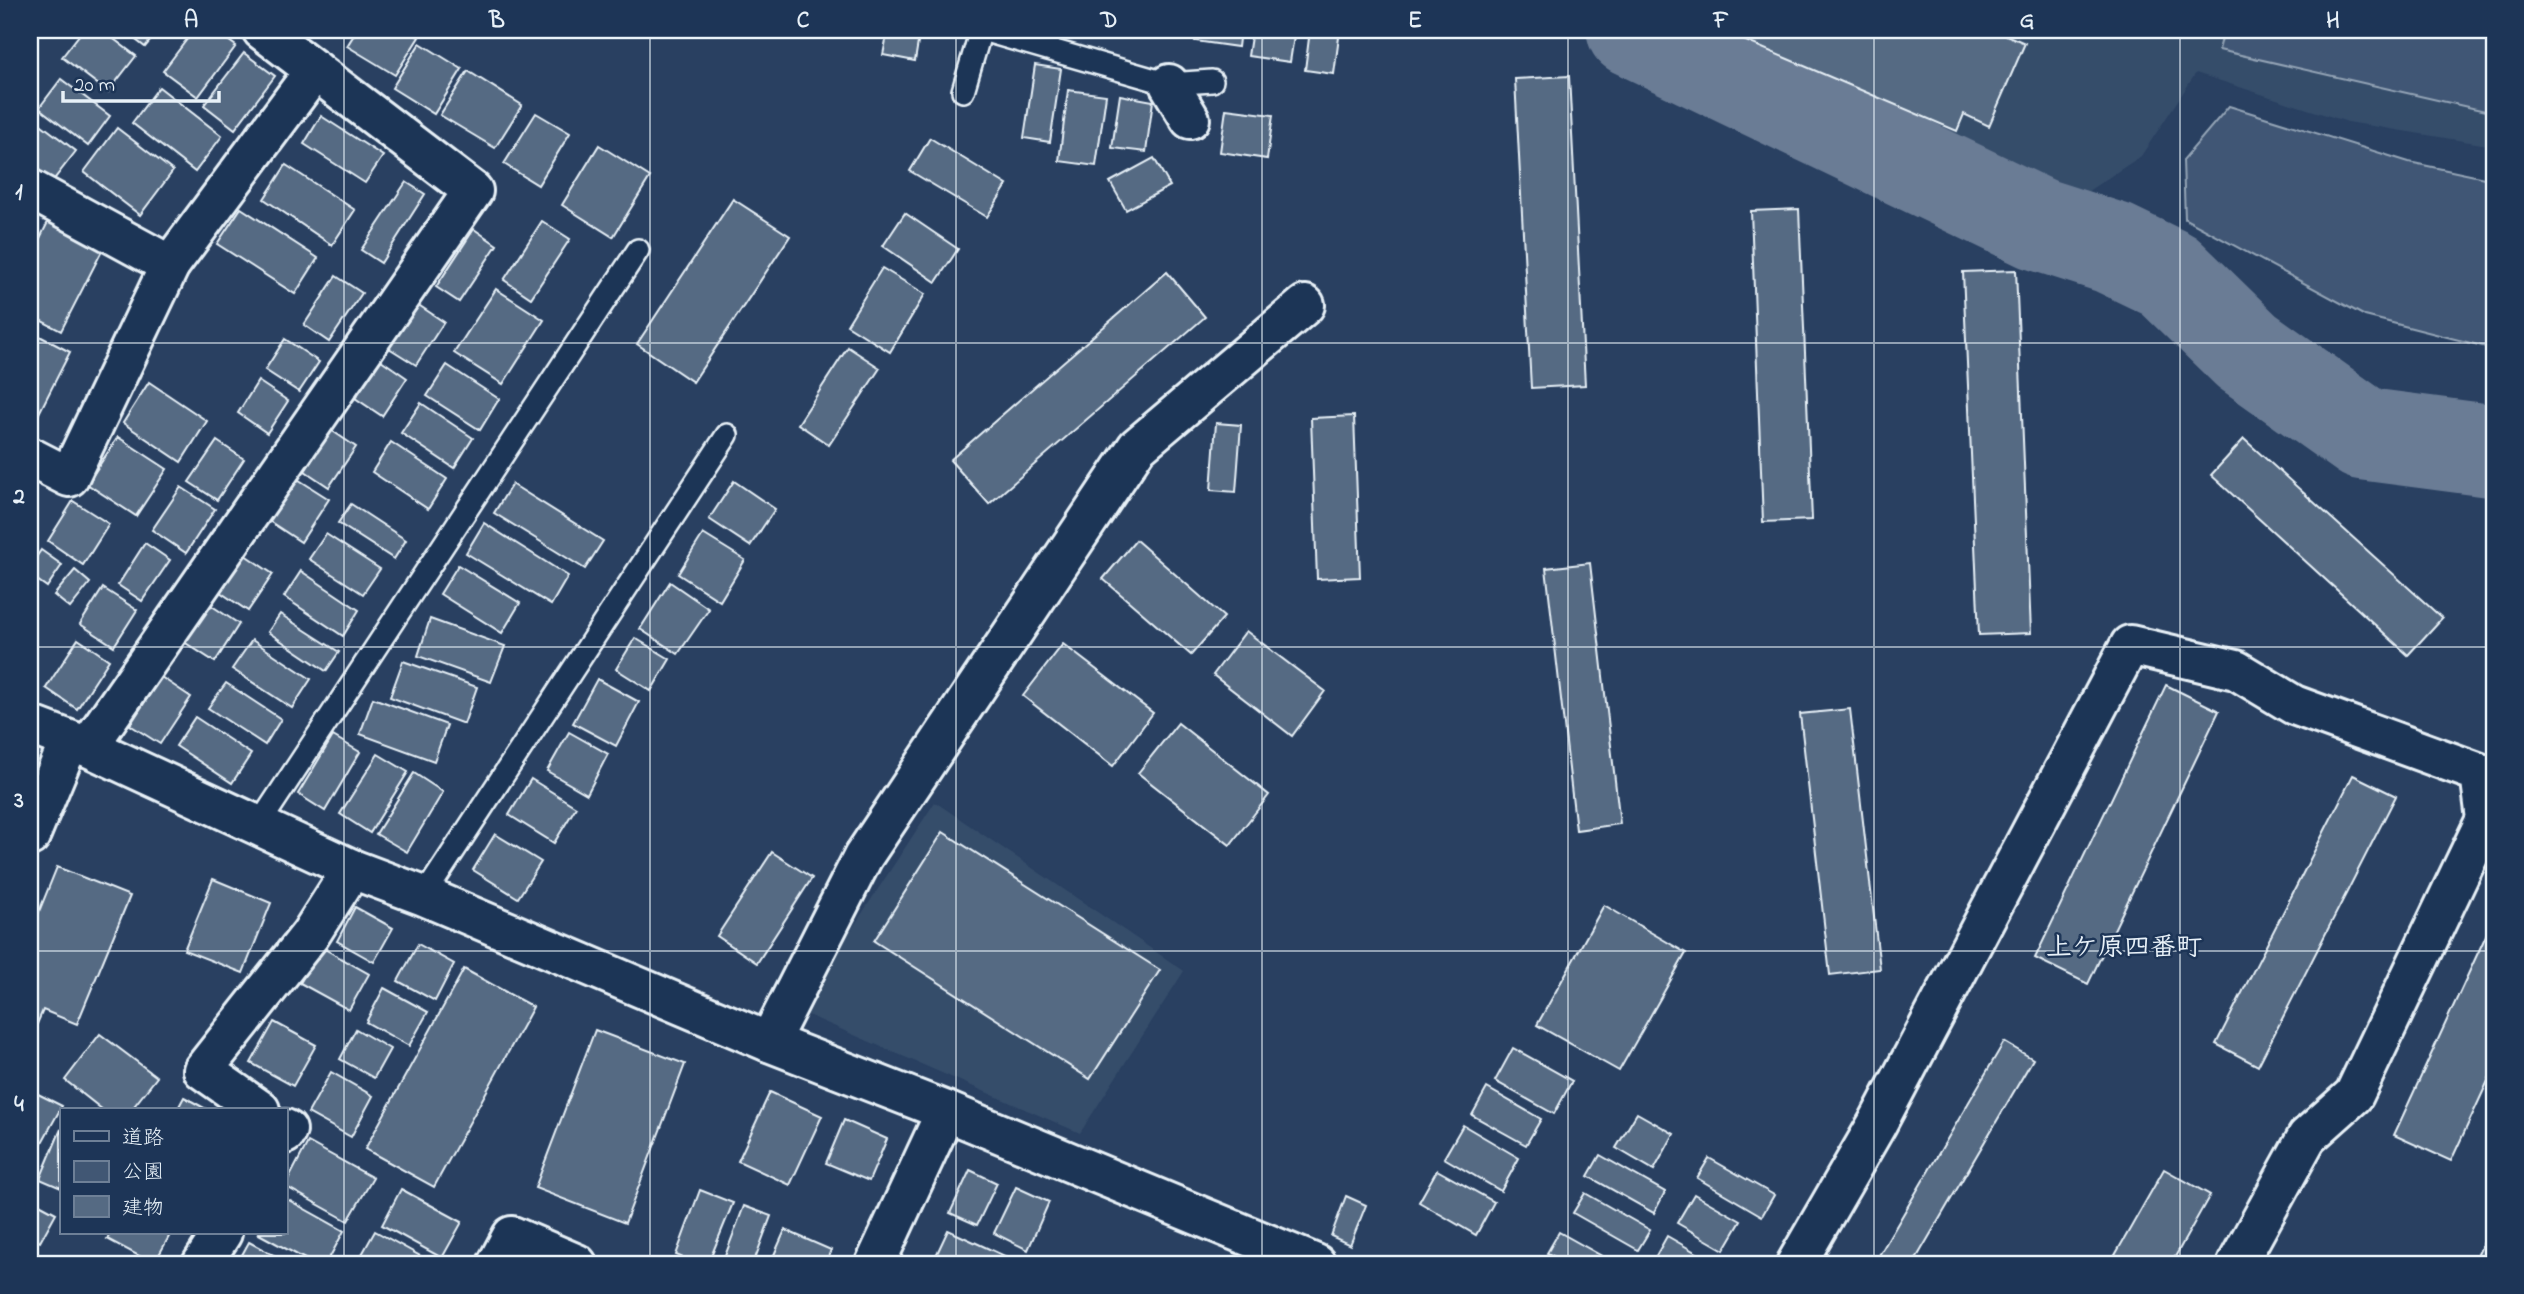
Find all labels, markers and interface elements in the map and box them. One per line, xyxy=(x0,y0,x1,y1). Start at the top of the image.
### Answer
text: A xyxy=(184,5,198,38)
text: B xyxy=(488,5,505,38)
text: C xyxy=(797,5,810,38)
text: D xyxy=(1100,5,1117,38)
text: E xyxy=(1408,5,1422,38)
text: F xyxy=(1713,5,1729,38)
text: G xyxy=(2020,5,2034,38)
text: H xyxy=(2326,5,2340,38)
scale bar xyxy=(63,60,219,104)
text: 20 m xyxy=(74,71,115,101)
text: 1 xyxy=(15,177,23,210)
text: 2 xyxy=(12,481,25,514)
text: 3 xyxy=(13,785,24,818)
district label: 上ケ原四番町 xyxy=(2046,930,2202,968)
text: 4 xyxy=(14,1089,24,1122)
legend xyxy=(60,1108,287,1234)
text: 道路 xyxy=(122,1124,164,1154)
text: 公園 xyxy=(122,1158,164,1188)
text: 建物 xyxy=(122,1194,164,1224)

